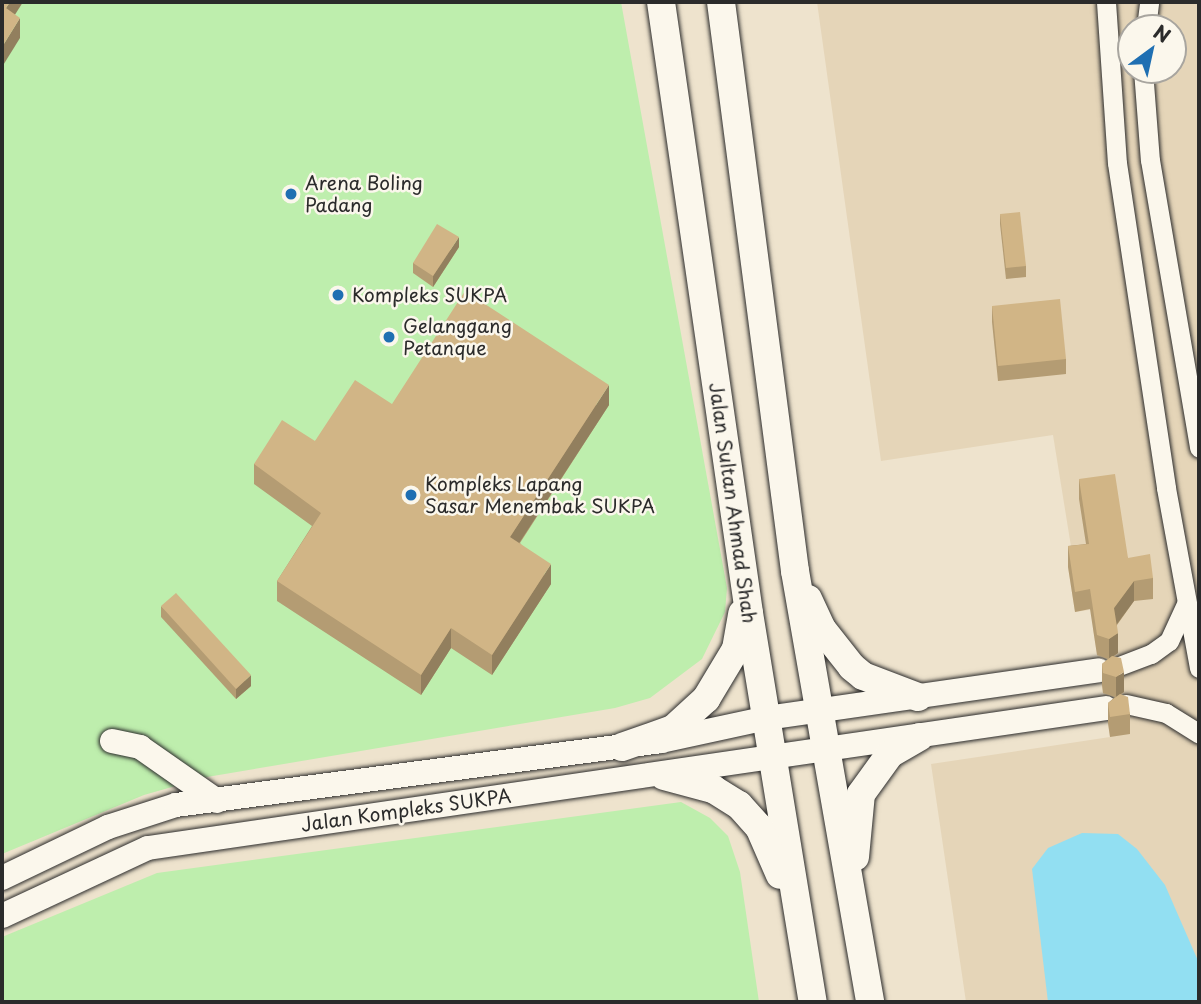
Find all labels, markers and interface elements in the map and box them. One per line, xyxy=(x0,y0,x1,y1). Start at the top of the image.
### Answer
north arrow xyxy=(1117,14,1187,84)
text: N xyxy=(1148,17,1176,49)
place label: Arena Boling Padang xyxy=(305,172,422,216)
marker: Arena Boling Padang xyxy=(283,186,299,202)
place label: Kompleks SUKPA xyxy=(352,284,509,306)
marker: Kompleks SUKPA xyxy=(330,287,346,303)
place label: Gelanggang Petanque xyxy=(403,315,512,359)
marker: Gelanggang Petanque xyxy=(381,329,397,345)
street label: Jalan Sultan Ahmad Shah xyxy=(705,381,761,625)
place label: Kompleks Lapang Sasar Menembak SUKPA xyxy=(425,473,656,517)
marker: Kompleks Lapang Sasar Menembak SUKPA xyxy=(403,487,419,503)
street label: Jalan Kompleks SUKPA xyxy=(298,784,514,836)

